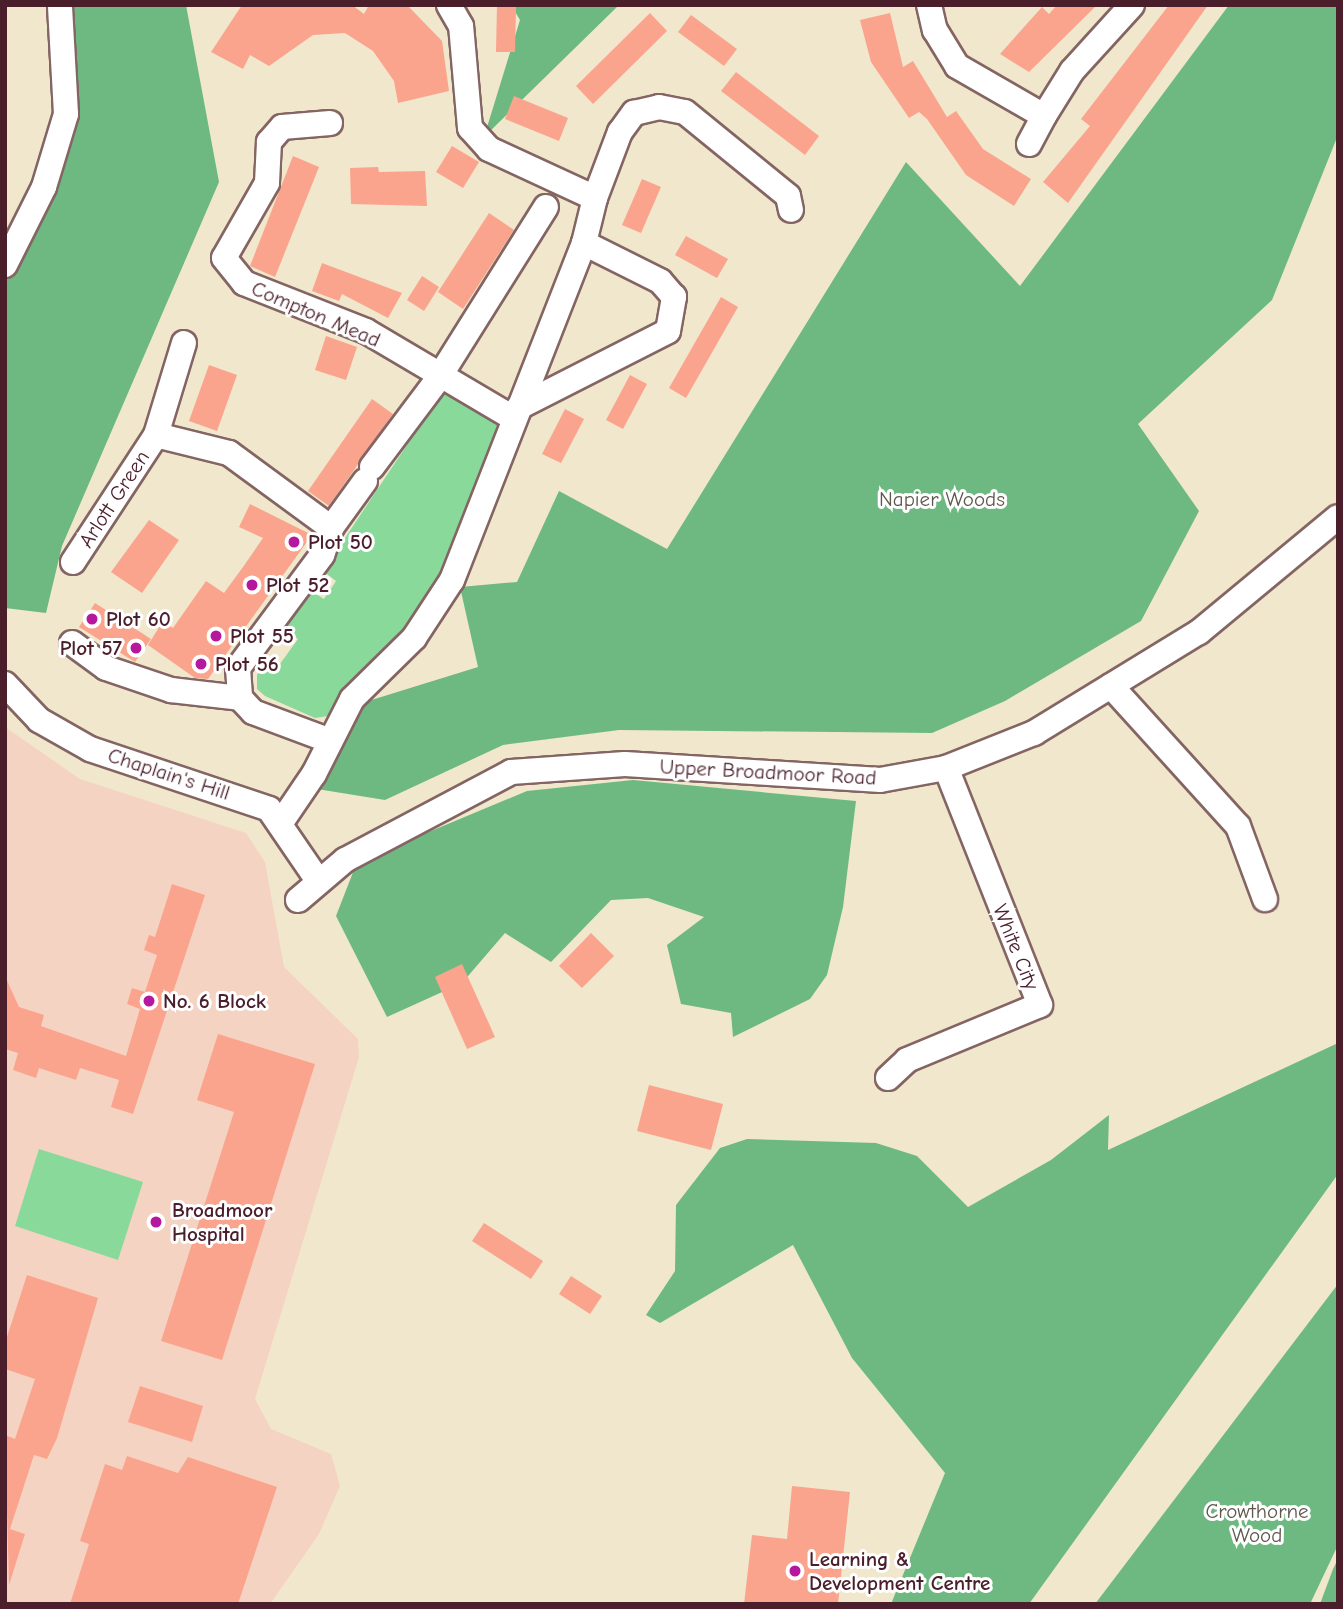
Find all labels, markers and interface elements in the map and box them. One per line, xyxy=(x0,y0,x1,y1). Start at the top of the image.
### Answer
street label: Compton Mead xyxy=(248,276,384,352)
street label: Arlott Green xyxy=(73,446,155,552)
park label: Napier Woods xyxy=(879,486,1005,512)
place label: Plot 50 xyxy=(308,529,373,555)
marker: Plot 50 xyxy=(286,534,302,550)
place label: Plot 52 xyxy=(266,572,329,598)
marker: Plot 52 xyxy=(244,577,260,593)
place label: Plot 60 xyxy=(106,606,171,632)
marker: Plot 60 xyxy=(84,611,100,627)
place label: Plot 55 xyxy=(230,623,294,649)
marker: Plot 55 xyxy=(208,628,224,644)
place label: Plot 57 xyxy=(60,635,122,661)
marker: Plot 57 xyxy=(128,640,144,656)
place label: Plot 56 xyxy=(215,651,279,677)
marker: Plot 56 xyxy=(193,656,209,672)
street label: Chaplain's Hill xyxy=(105,742,233,806)
street label: Upper Broadmoor Road xyxy=(659,754,877,790)
street label: White City xyxy=(987,900,1045,994)
place label: No. 6 Block xyxy=(163,988,266,1014)
marker: No. 6 Block xyxy=(141,993,157,1009)
place label: Broadmoor Hospital xyxy=(172,1197,272,1247)
marker: Broadmoor Hospital xyxy=(146,1212,166,1232)
park label: Crowthorne Wood xyxy=(1205,1498,1309,1548)
place label: Learning & Development Centre xyxy=(809,1546,990,1596)
marker: Learning & Development Centre xyxy=(787,1563,803,1579)

